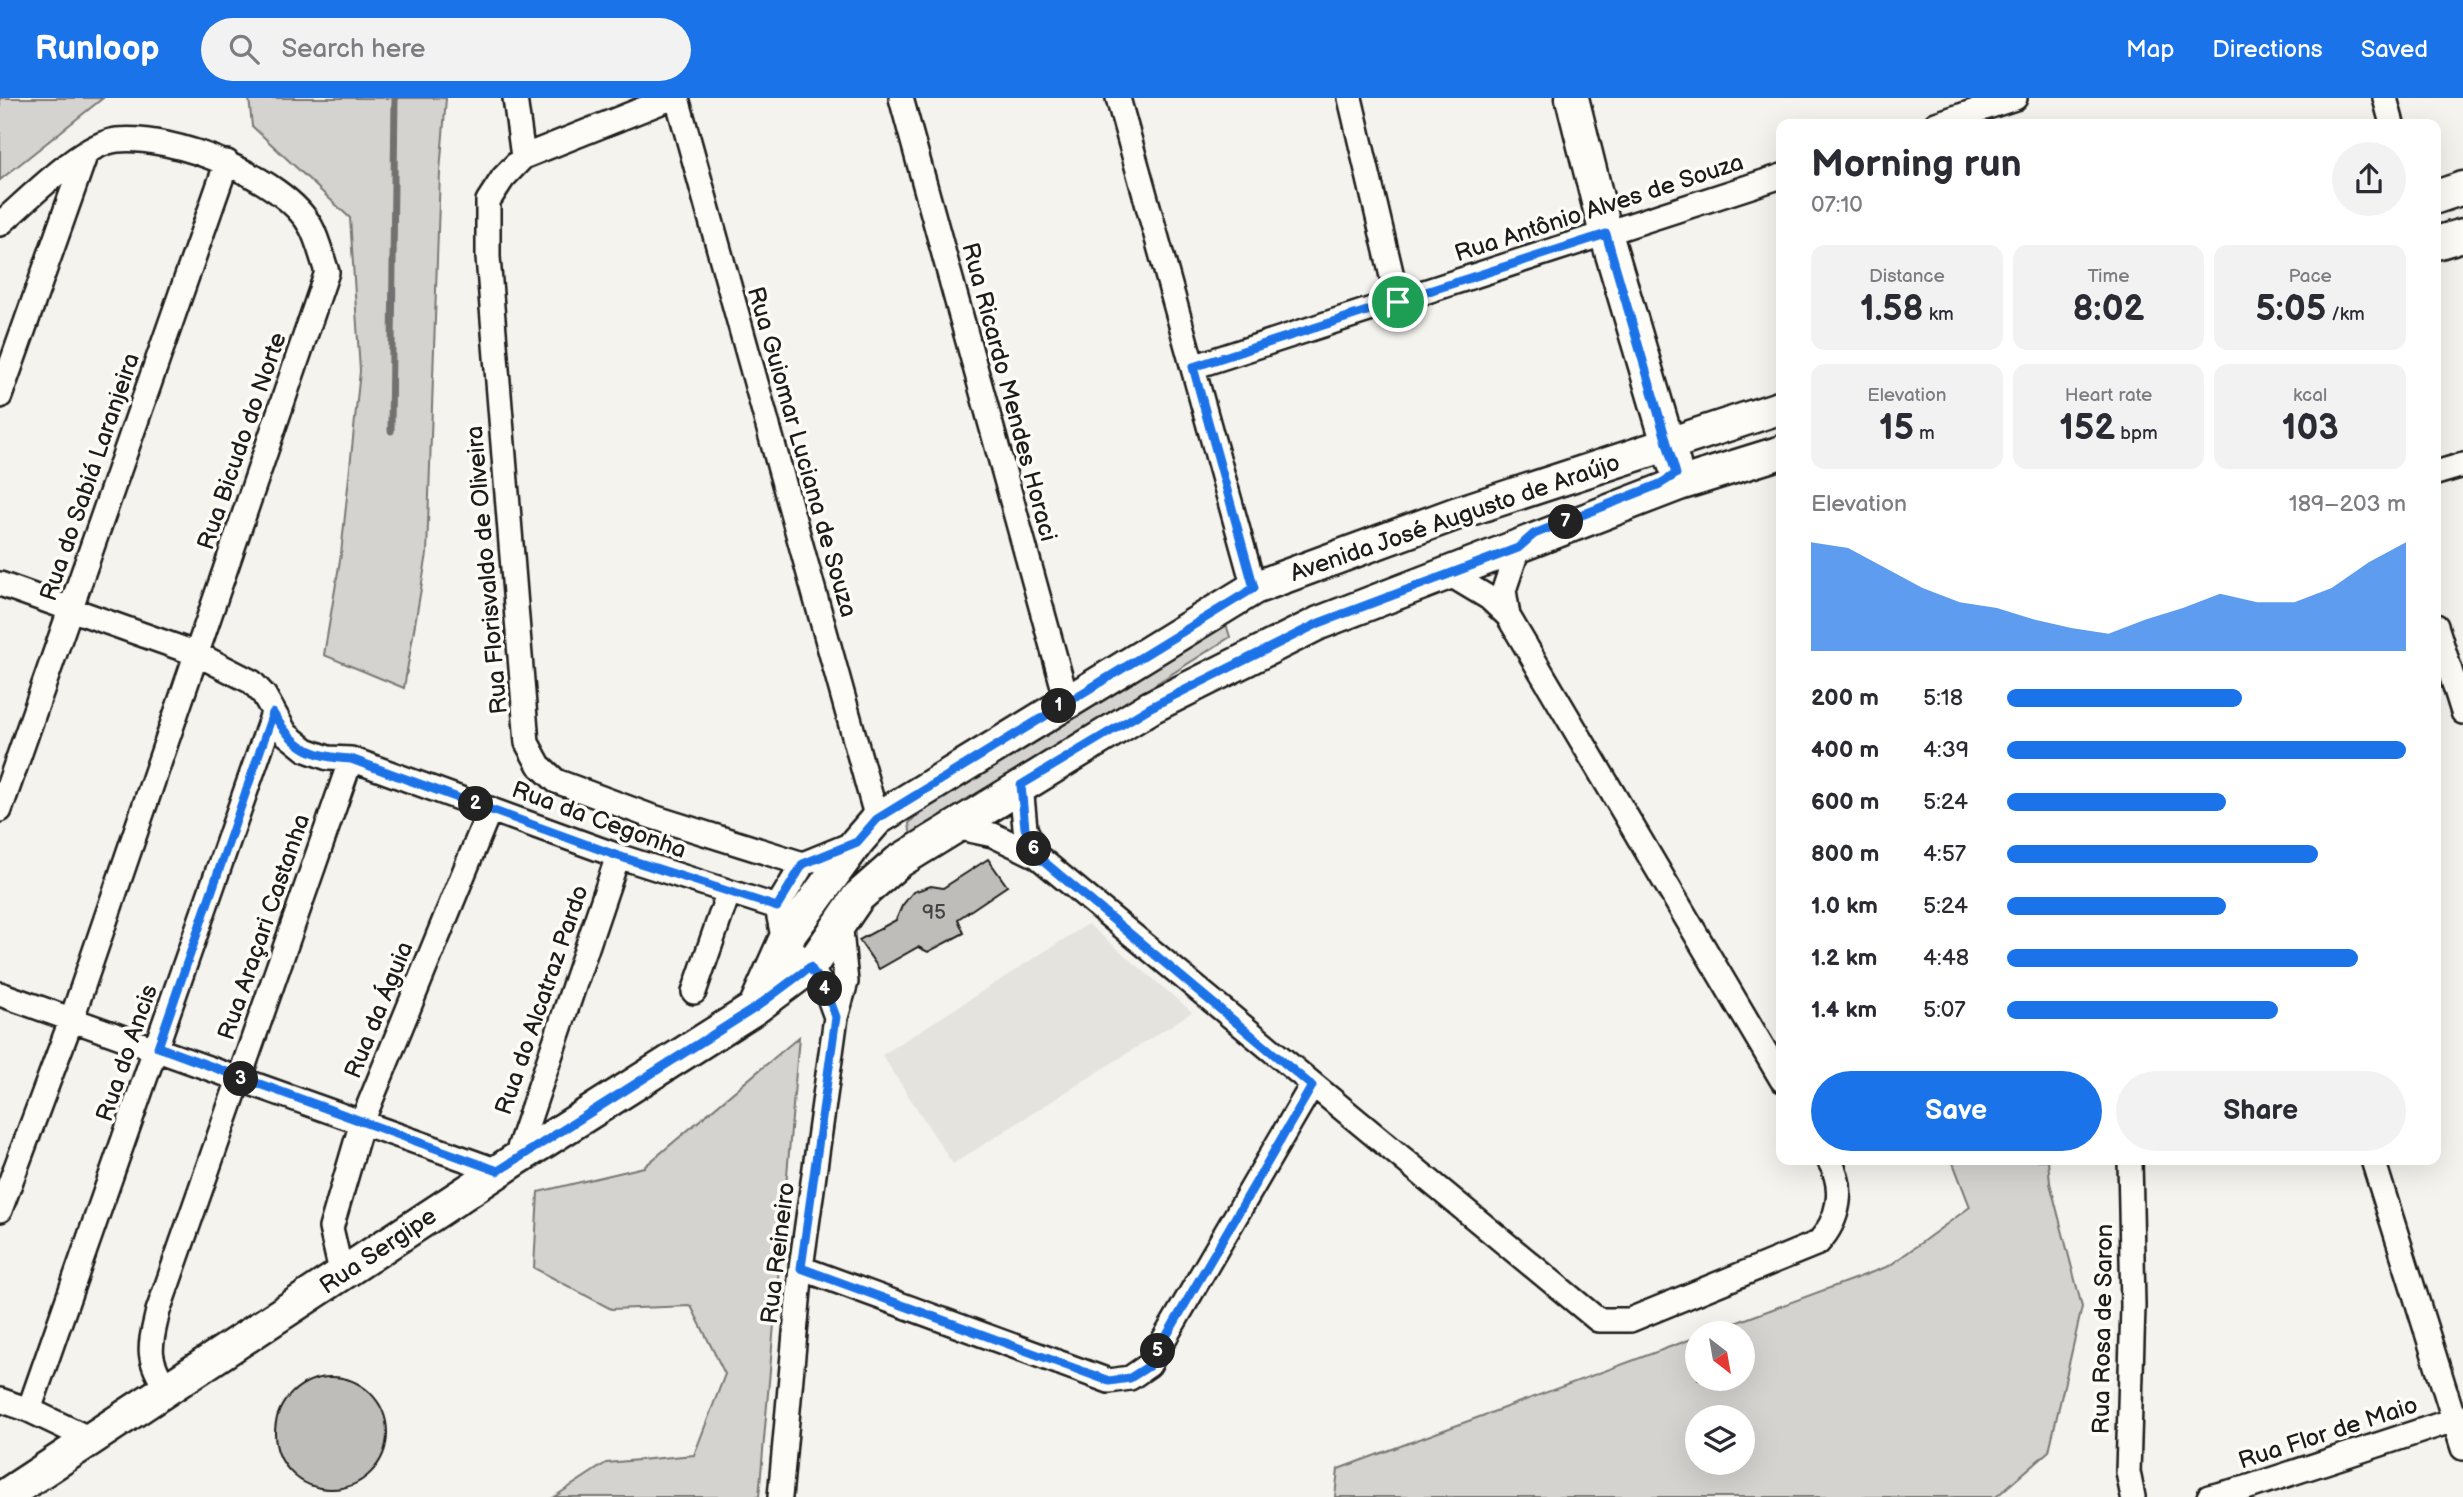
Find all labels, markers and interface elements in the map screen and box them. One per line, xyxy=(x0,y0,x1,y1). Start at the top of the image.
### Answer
search box xyxy=(201,18,691,81)
text: Runloop xyxy=(35,29,159,69)
icon: search xyxy=(225,30,263,68)
text: Search here xyxy=(281,34,425,65)
text: Map xyxy=(2126,35,2174,64)
text: Directions xyxy=(2212,35,2323,64)
text: Saved xyxy=(2361,35,2428,64)
text: Morning run xyxy=(1811,142,2022,187)
button: share xyxy=(2332,142,2406,216)
street label: Rua Antônio Alves de Souza xyxy=(1451,148,1747,268)
text: 07:10 xyxy=(1811,191,1863,219)
street label: Rua Ricardo Mendes Horaci xyxy=(955,240,1063,544)
text: Distance xyxy=(1869,265,1945,288)
text: Time xyxy=(2087,265,2130,288)
text: Pace xyxy=(2289,265,2332,288)
pin xyxy=(1368,272,1428,332)
street label: Rua Guiomar Luciana de Souza xyxy=(741,283,863,621)
icon: arrive xyxy=(1379,283,1417,321)
text: 1.58 xyxy=(1860,288,1924,331)
text: 8:02 xyxy=(2072,288,2145,331)
text: 5:05 xyxy=(2255,288,2326,331)
text: km xyxy=(1924,303,1954,326)
text: /km xyxy=(2326,303,2365,326)
street label: Rua Bicudo do Norte xyxy=(191,329,293,553)
street label: Rua do Sabiá Laranjeira xyxy=(34,349,146,605)
text: Elevation xyxy=(1867,384,1946,407)
text: Heart rate xyxy=(2065,384,2152,407)
text: kcal xyxy=(2293,384,2327,407)
text: 15 xyxy=(1879,407,1914,450)
text: 152 xyxy=(2059,407,2115,450)
text: 103 xyxy=(2282,407,2339,450)
text: m xyxy=(1914,422,1935,445)
text: bpm xyxy=(2115,422,2158,445)
street label: Rua Florisvaldo de Oliveira xyxy=(460,425,514,715)
street label: Avenida José Augusto de Araújo xyxy=(1286,448,1624,588)
text: Elevation xyxy=(1811,490,1907,518)
text: 189–203 m xyxy=(2289,490,2406,518)
pin: 7 xyxy=(1548,504,1584,540)
text: 7 xyxy=(1560,510,1571,533)
text: 200 m xyxy=(1811,684,1879,712)
text: 5:18 xyxy=(1923,684,1963,712)
pin: 1 xyxy=(1042,688,1076,724)
text: 1 xyxy=(1055,694,1063,717)
text: 400 m xyxy=(1811,736,1879,764)
text: 4:39 xyxy=(1923,736,1969,764)
street label: Rua da Cegonha xyxy=(508,775,690,865)
pin: 2 xyxy=(458,786,494,822)
text: 600 m xyxy=(1811,788,1879,816)
text: 5:24 xyxy=(1923,788,1968,816)
text: 2 xyxy=(470,792,481,815)
street label: Rua Araçari Castanha xyxy=(212,810,316,1044)
pin: 6 xyxy=(1016,832,1052,866)
text: 6 xyxy=(1028,837,1039,860)
text: 800 m xyxy=(1811,840,1879,868)
text: 4:57 xyxy=(1923,840,1966,868)
street label: Rua do Alcatraz Pardo xyxy=(489,881,595,1119)
text: 1.0 km xyxy=(1811,892,1878,920)
text: 5:24 xyxy=(1923,892,1968,920)
house number: 95 xyxy=(922,900,946,925)
street label: Rua da Águia xyxy=(337,937,420,1083)
text: 1.2 km xyxy=(1811,944,1877,972)
text: 4:48 xyxy=(1923,944,1969,972)
pin: 4 xyxy=(808,972,842,1006)
text: 4 xyxy=(819,977,830,1000)
street label: Rua do Ancis xyxy=(90,981,164,1125)
text: 1.4 km xyxy=(1811,996,1877,1024)
text: 5:07 xyxy=(1923,996,1966,1024)
pin: 3 xyxy=(224,1062,258,1096)
text: 3 xyxy=(235,1067,246,1090)
button: Save xyxy=(1811,1071,2102,1151)
button: Share xyxy=(2116,1071,2406,1151)
street label: Rua Reineiro xyxy=(755,1180,801,1326)
street label: Rua Sergipe xyxy=(314,1201,442,1301)
street label: Rua Rosa de Saron xyxy=(2087,1223,2119,1435)
north arrow xyxy=(1685,1321,1755,1391)
map controls xyxy=(1685,1321,1755,1475)
pin: 5 xyxy=(1140,1334,1176,1368)
text: 5 xyxy=(1152,1339,1163,1362)
street label: Rua Flor de Maio xyxy=(2235,1390,2421,1476)
button: layers xyxy=(1685,1405,1755,1475)

